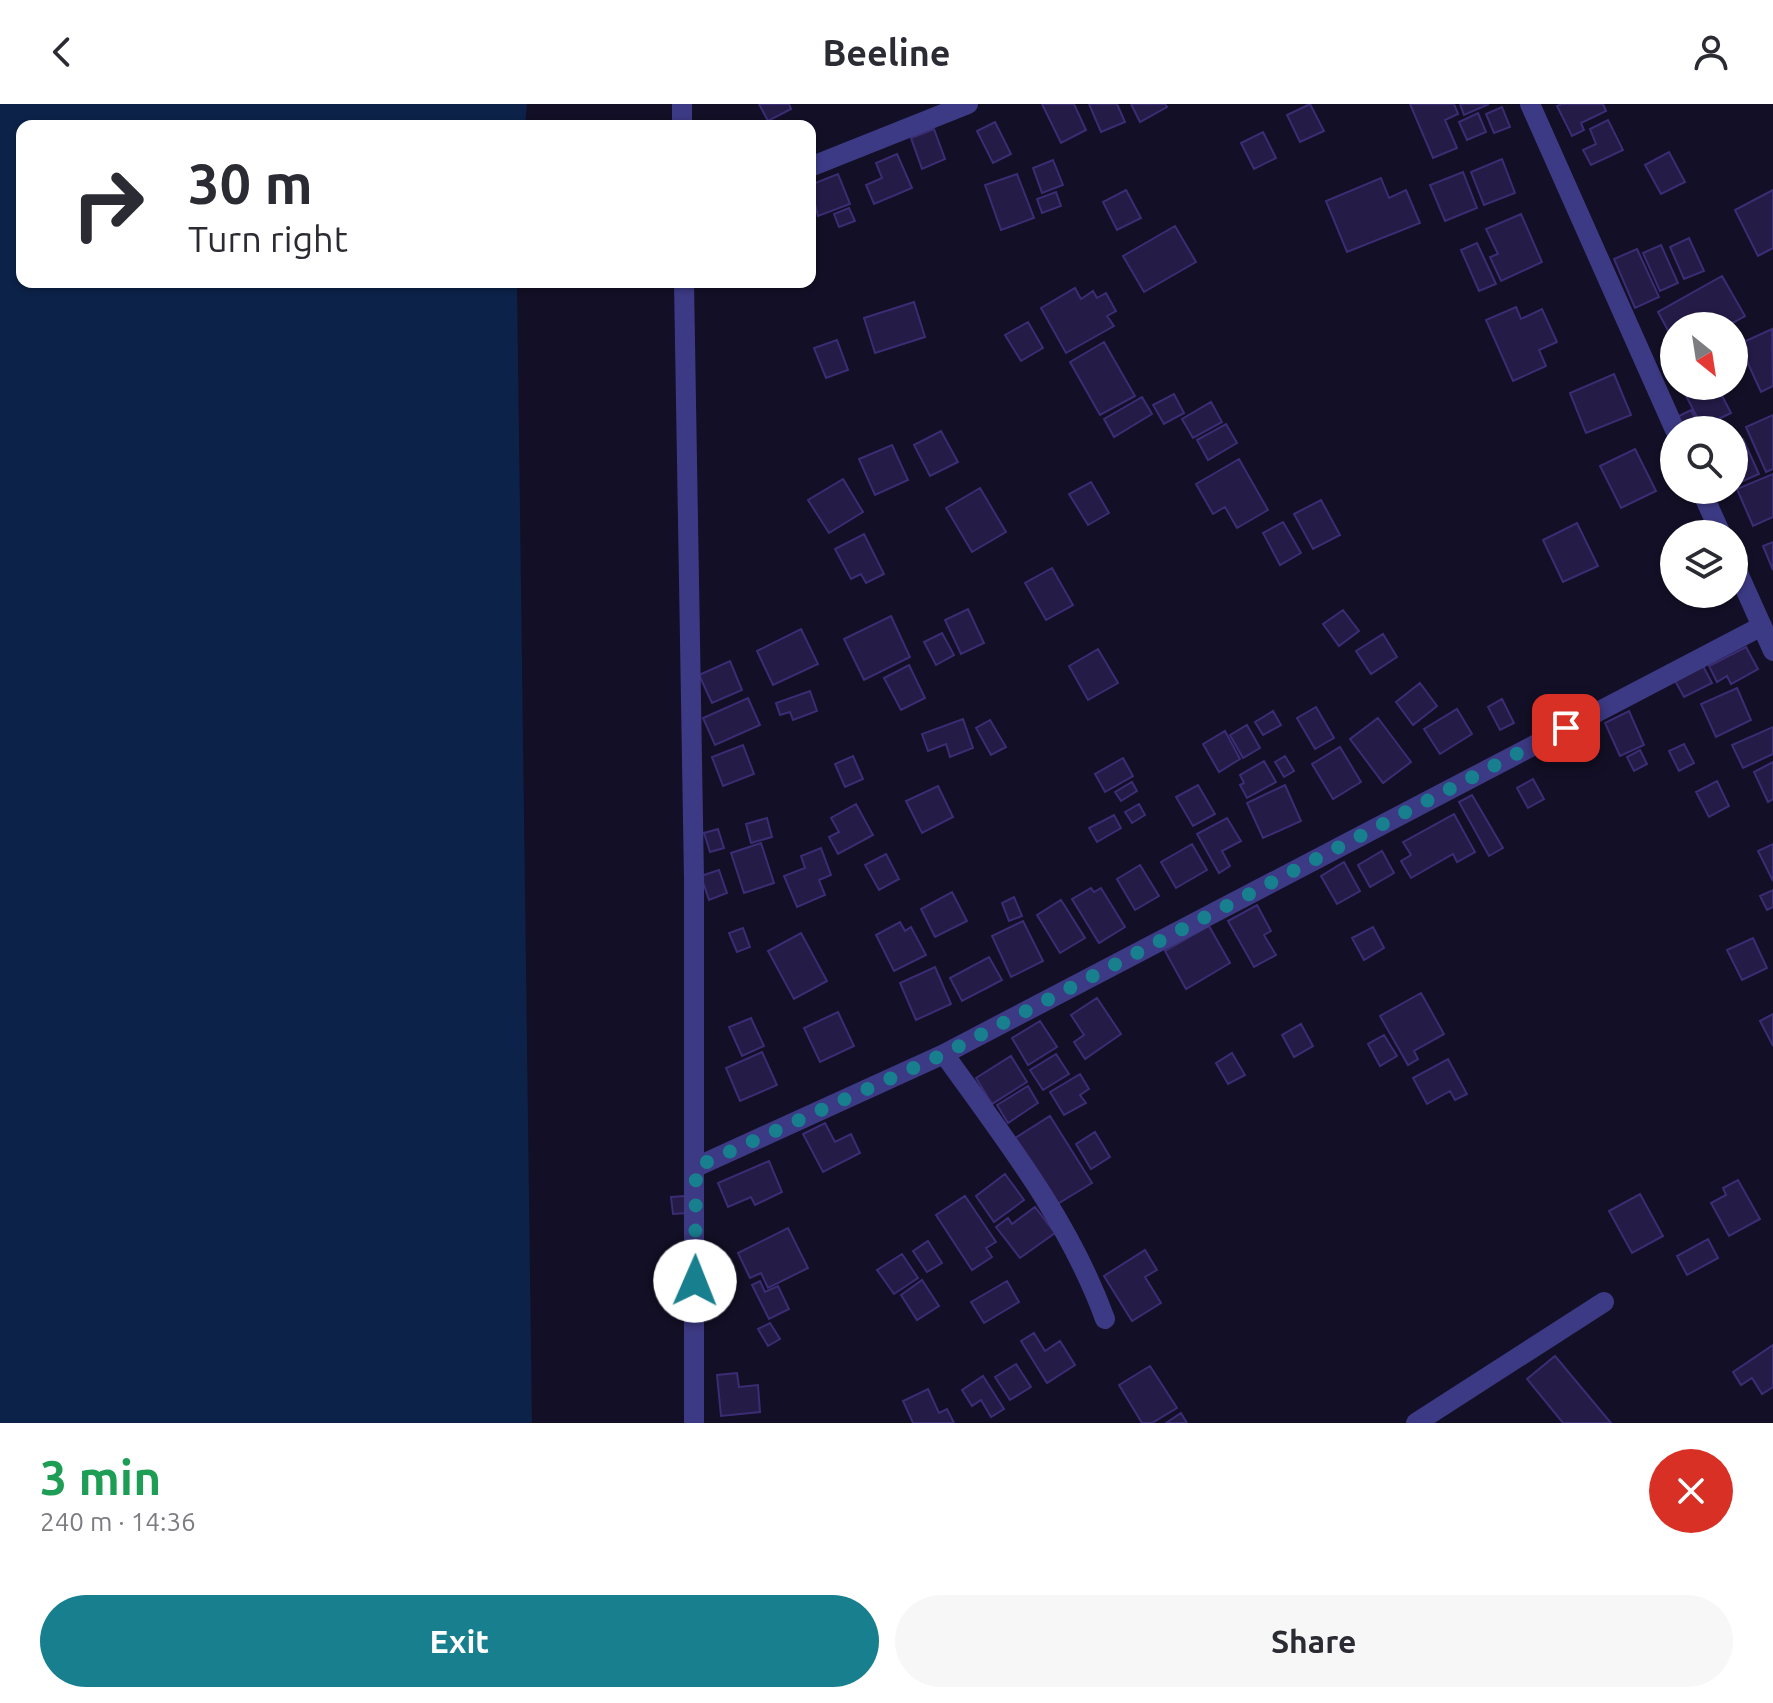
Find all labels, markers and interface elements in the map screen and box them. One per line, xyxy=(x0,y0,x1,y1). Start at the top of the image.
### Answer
icon: back xyxy=(40,30,84,74)
icon: person xyxy=(1689,30,1733,74)
text: Beeline xyxy=(822,32,951,73)
icon: right xyxy=(56,152,160,256)
text: 30 m xyxy=(188,152,313,215)
text: Turn right xyxy=(188,218,348,259)
north arrow xyxy=(1660,312,1748,400)
map controls xyxy=(1660,312,1748,608)
button: search xyxy=(1660,416,1748,504)
button: layers xyxy=(1660,520,1748,608)
pin xyxy=(1532,694,1600,762)
icon: arrive xyxy=(1544,706,1588,750)
position arrow xyxy=(653,1239,737,1323)
button: close xyxy=(1649,1449,1733,1533)
text: 3 min xyxy=(40,1450,161,1504)
text: 240 m · 14:36 xyxy=(40,1507,196,1536)
button: Exit xyxy=(40,1595,879,1687)
button: Share xyxy=(895,1595,1733,1687)

